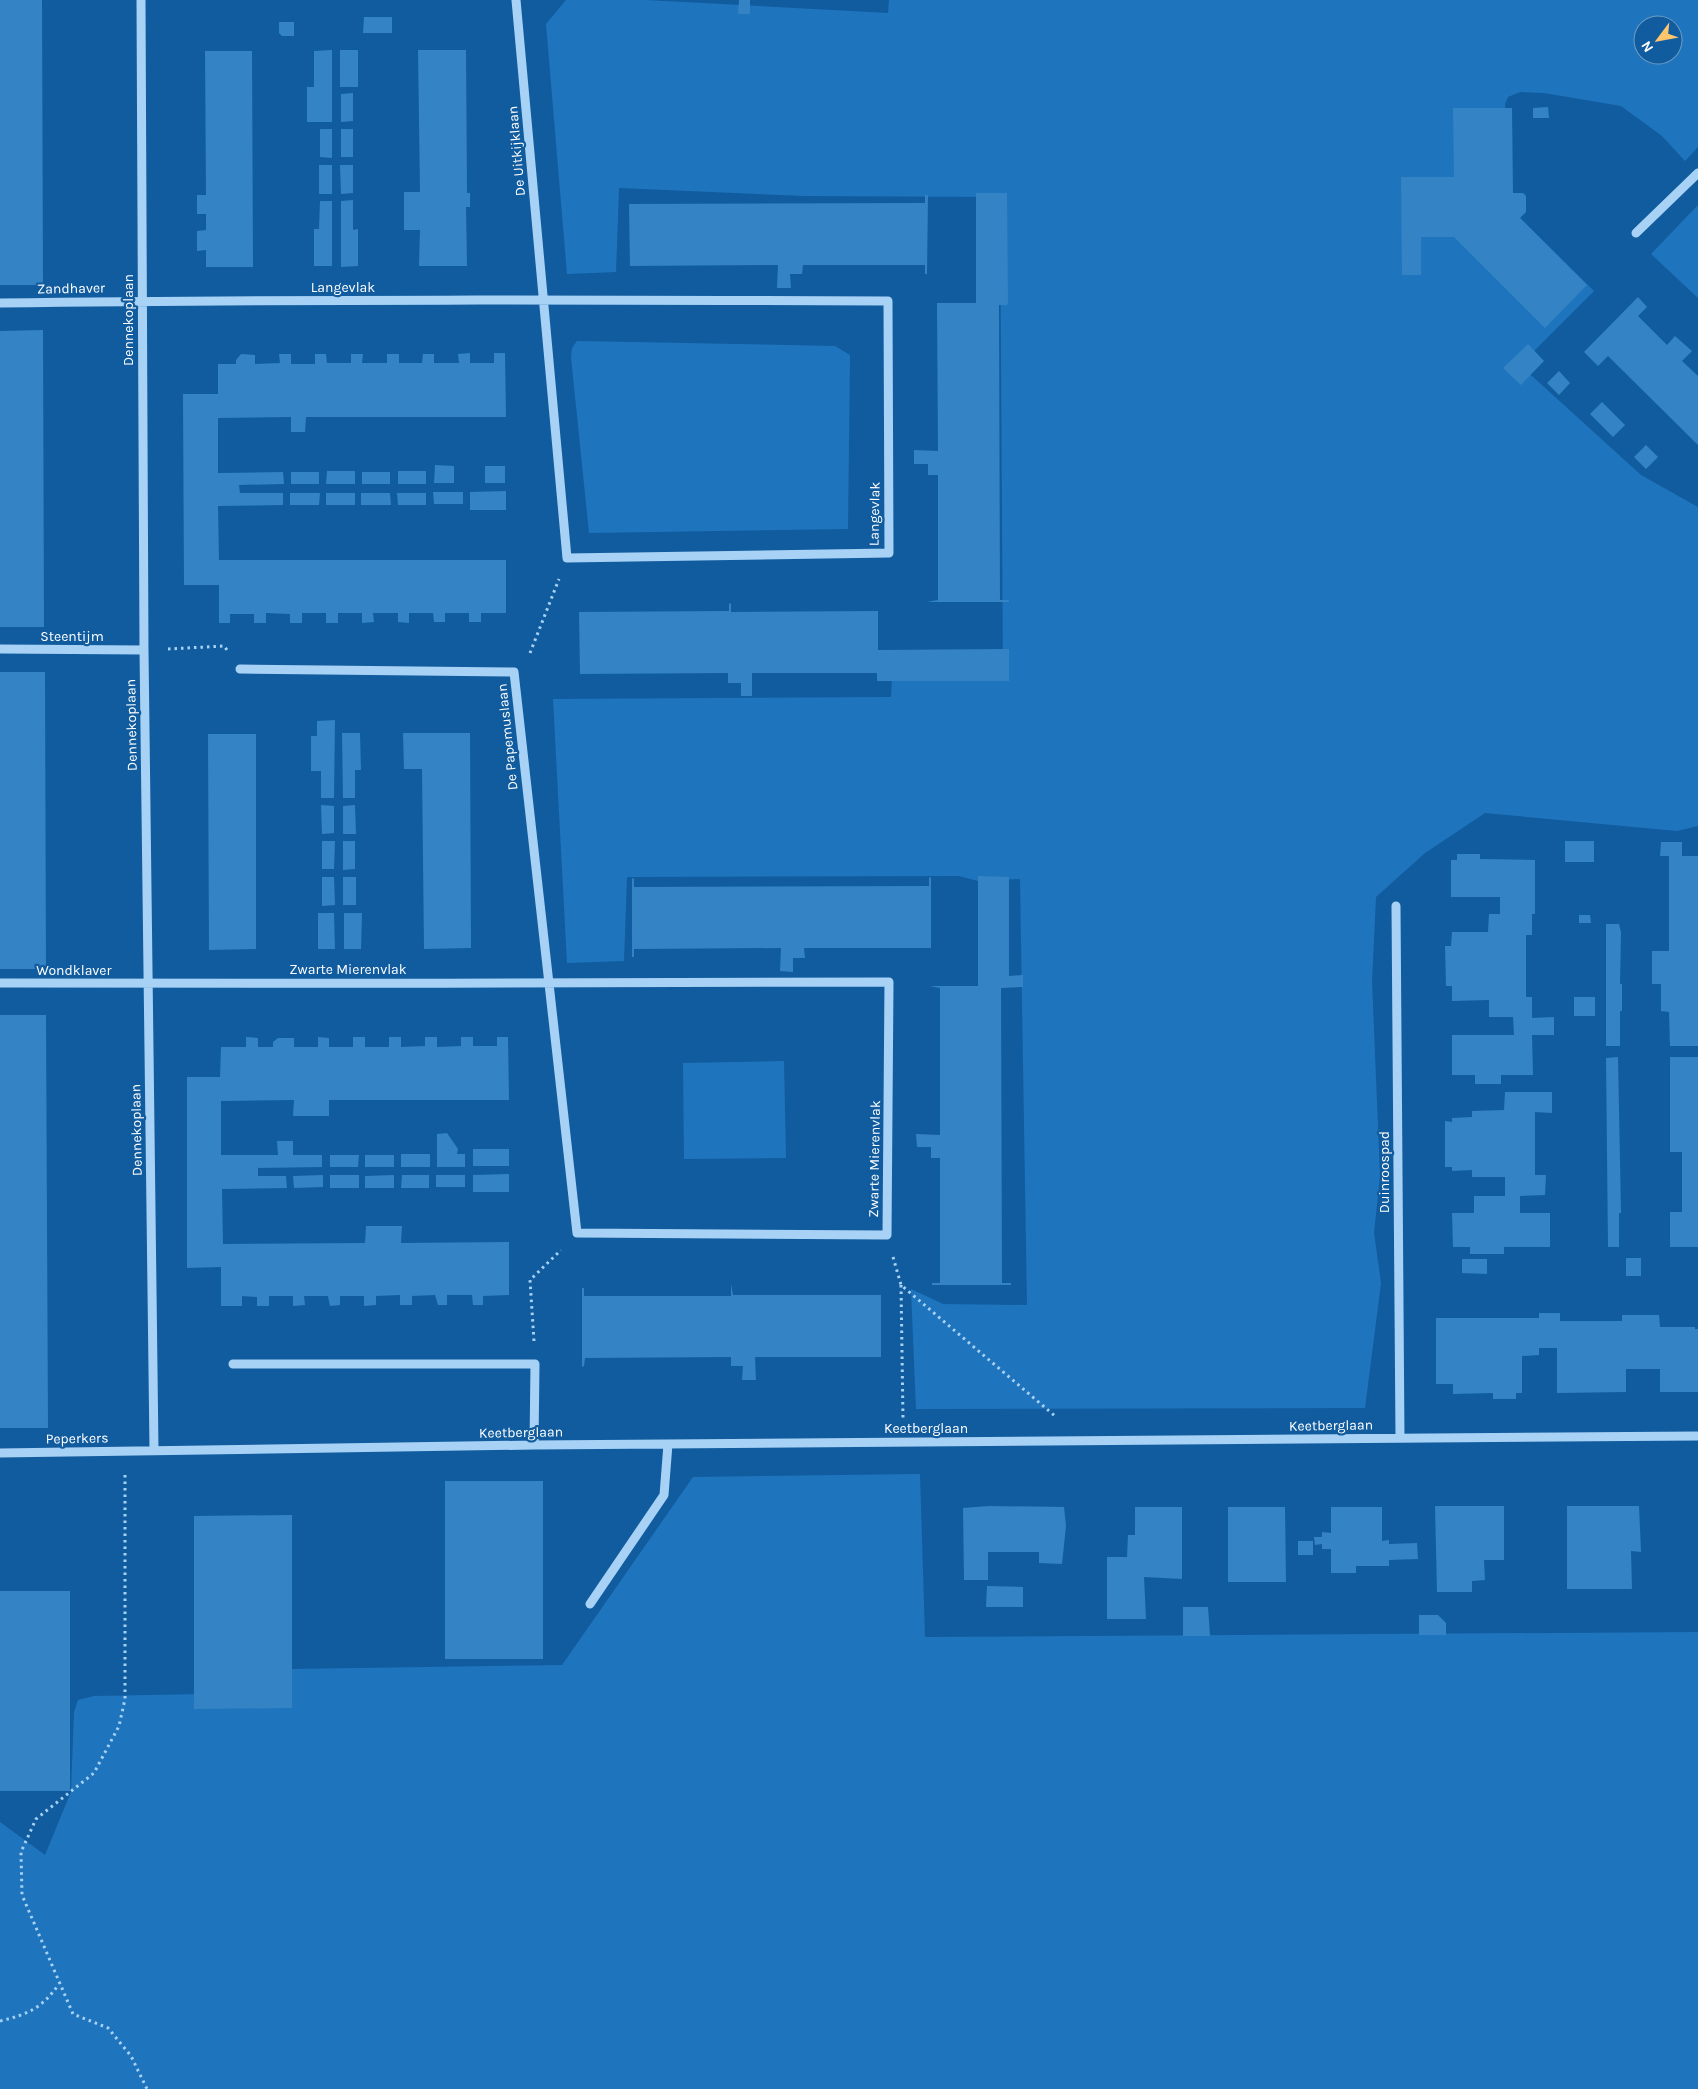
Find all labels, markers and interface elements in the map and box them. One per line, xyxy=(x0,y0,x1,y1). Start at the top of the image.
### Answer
north arrow xyxy=(1633,15,1683,65)
text: N xyxy=(1638,38,1657,55)
street label: De Uitkijklaan xyxy=(504,105,529,197)
street label: Dennekoplaan xyxy=(120,274,137,366)
street label: Zandhaver xyxy=(37,279,106,298)
street label: Langevlak xyxy=(311,279,375,296)
street label: Langevlak xyxy=(865,482,884,546)
street label: Steentijm xyxy=(40,628,104,645)
street label: Dennekoplaan xyxy=(122,679,141,771)
street label: De Papemuslaan xyxy=(493,683,522,791)
street label: Zwarte Mierenvlak xyxy=(289,961,407,978)
street label: Wondklaver xyxy=(36,962,113,979)
street label: Dennekoplaan xyxy=(127,1084,146,1176)
street label: Zwarte Mierenvlak xyxy=(865,1100,884,1218)
street label: Duinroospad xyxy=(1376,1131,1393,1213)
street label: Keetberglaan xyxy=(1289,1416,1373,1435)
street label: Keetberglaan xyxy=(884,1420,968,1437)
street label: Keetberglaan xyxy=(479,1423,563,1442)
street label: Peperkers xyxy=(45,1429,109,1448)

